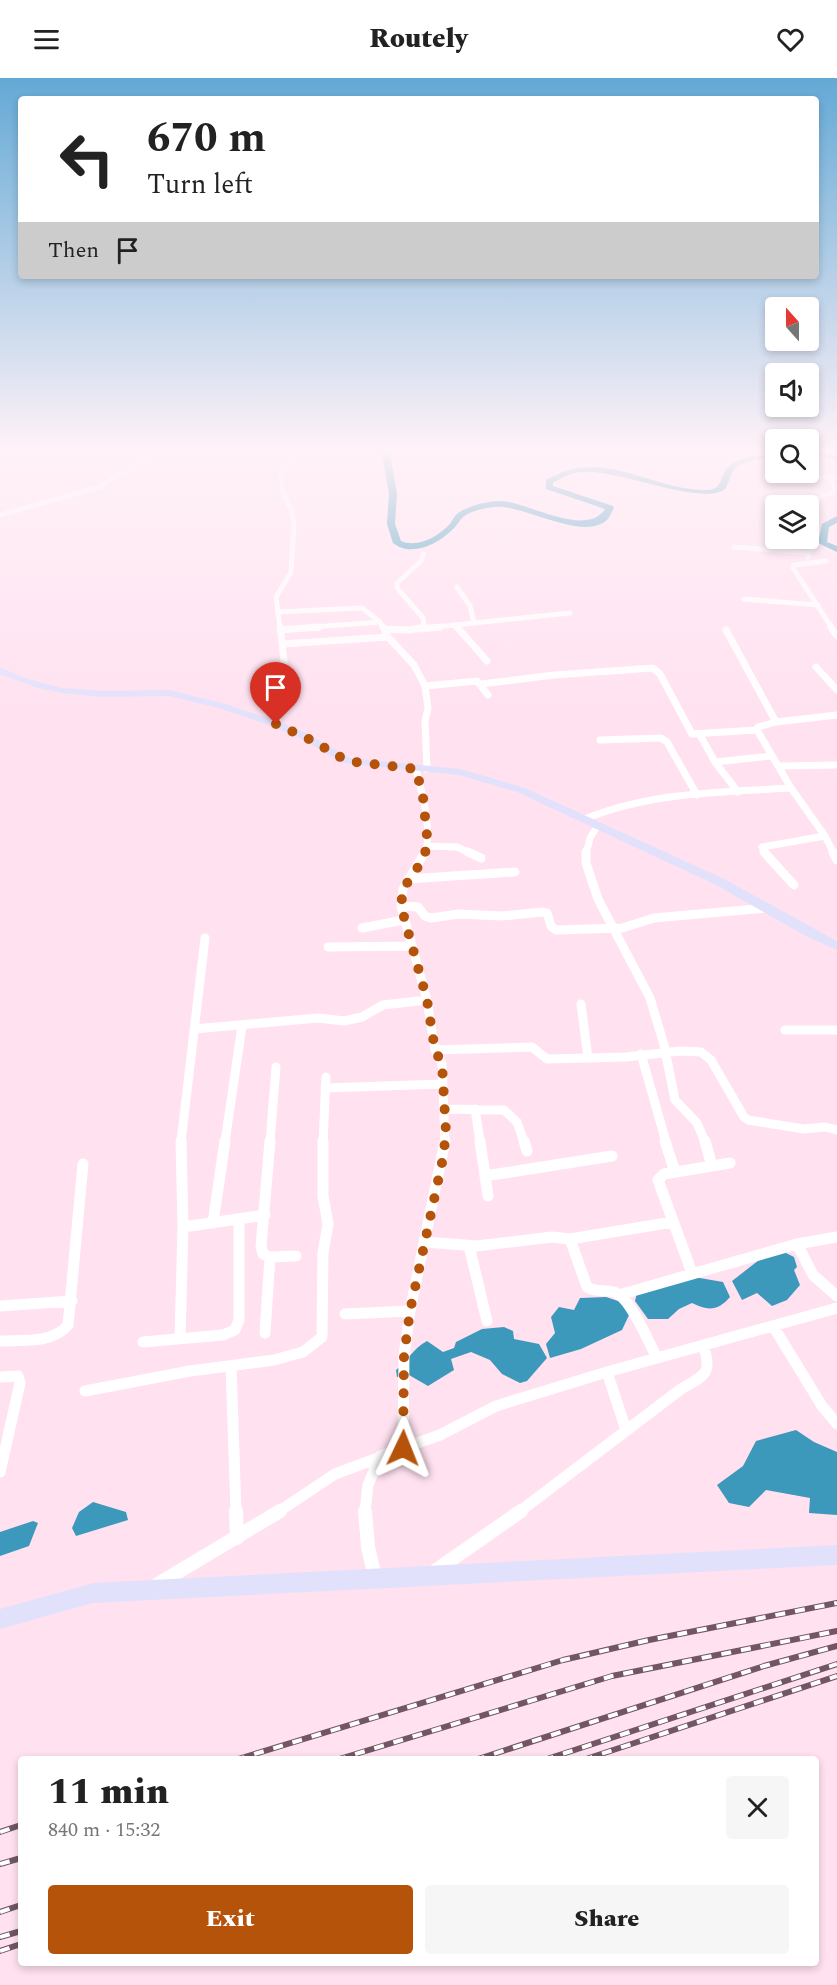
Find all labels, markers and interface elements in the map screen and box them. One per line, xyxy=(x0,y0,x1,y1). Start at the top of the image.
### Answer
text: Routely xyxy=(369,18,468,60)
icon: menu xyxy=(30,23,63,56)
icon: heart xyxy=(774,23,807,56)
text: 670 m xyxy=(147,107,266,170)
icon: left xyxy=(48,120,126,198)
text: Turn left xyxy=(147,164,253,206)
text: Then xyxy=(48,234,99,267)
icon: arrive xyxy=(111,234,144,267)
north arrow xyxy=(765,297,819,351)
map controls xyxy=(765,297,819,549)
button: sound xyxy=(765,363,819,417)
button: search xyxy=(765,429,819,483)
button: layers xyxy=(765,495,819,549)
pin xyxy=(250,662,301,724)
icon: arrive xyxy=(259,671,292,704)
position arrow xyxy=(371,1416,435,1480)
text: 11 min xyxy=(48,1765,169,1820)
button: close xyxy=(726,1776,789,1839)
text: 840 m · 15:32 xyxy=(48,1815,160,1845)
button: Exit xyxy=(48,1885,413,1954)
button: Share xyxy=(425,1885,789,1954)

